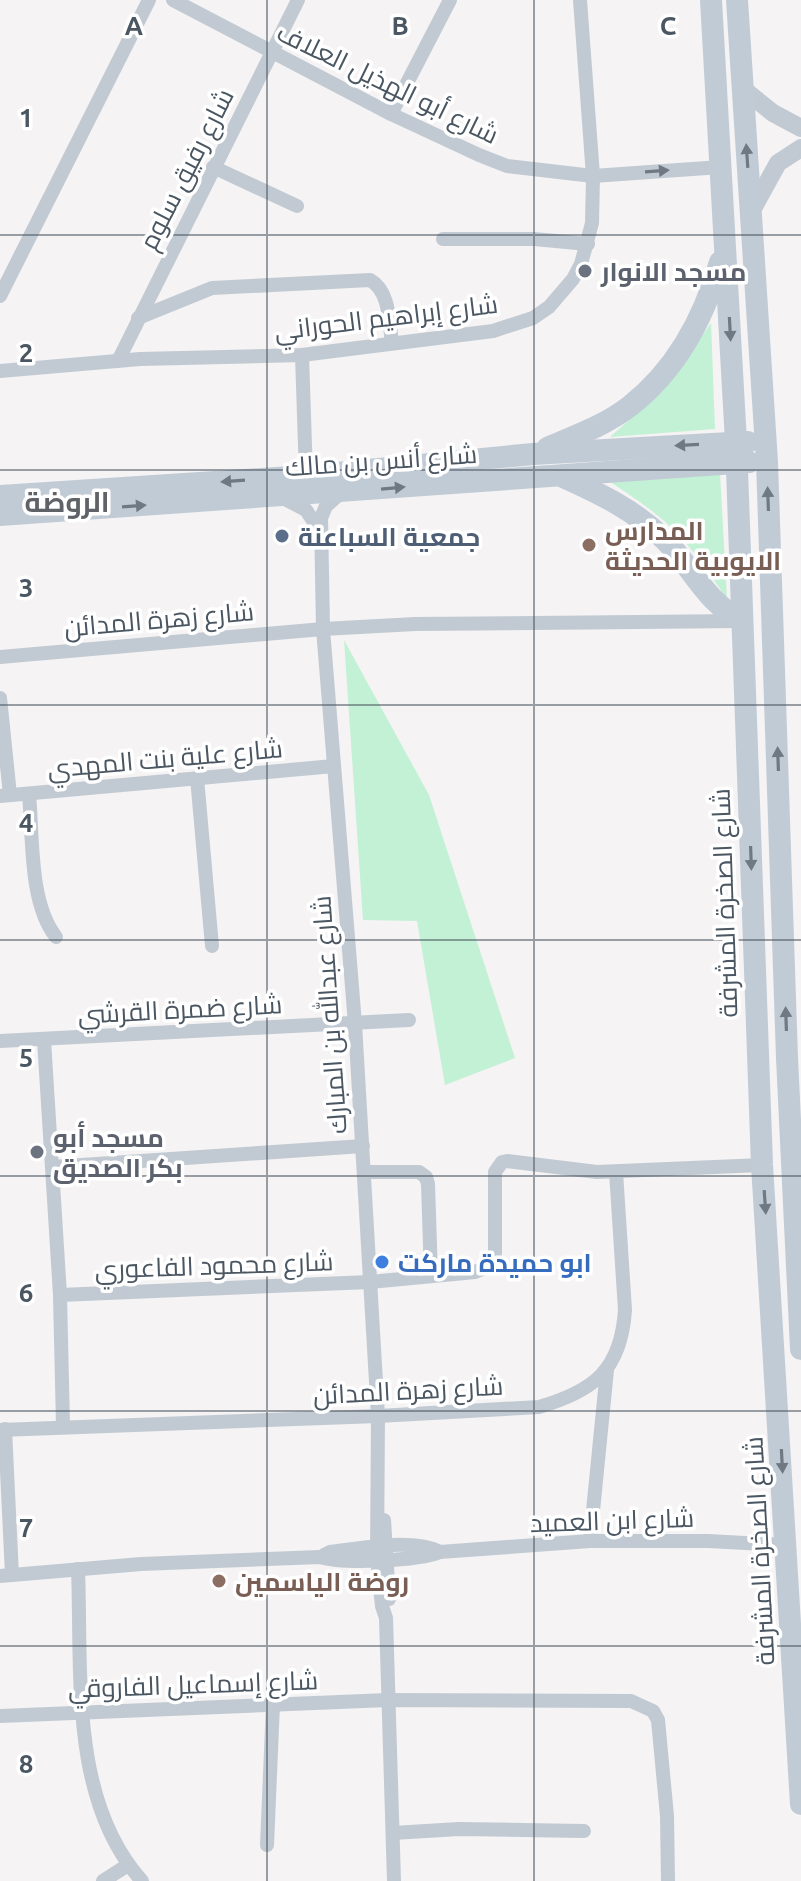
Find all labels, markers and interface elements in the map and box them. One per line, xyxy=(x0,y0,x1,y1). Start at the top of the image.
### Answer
text: A xyxy=(125,11,144,40)
text: B xyxy=(391,11,409,40)
text: C xyxy=(660,11,677,40)
street label: شارع أبو الهذيل العلاف xyxy=(271,15,504,152)
street label: شارع رفيق سلوم xyxy=(133,84,243,256)
text: 1 xyxy=(19,103,33,132)
one-way arrow xyxy=(740,143,753,168)
one-way arrow xyxy=(645,164,670,177)
place label: مسجد الانوار xyxy=(600,257,746,287)
marker: مسجد الانوار xyxy=(576,262,594,280)
street label: شارع إبراهيم الحوراني xyxy=(273,289,500,352)
one-way arrow xyxy=(724,317,737,342)
text: 2 xyxy=(19,338,33,367)
street label: شارع أنس بن مالك xyxy=(284,437,478,484)
one-way arrow xyxy=(674,439,699,452)
one-way arrow xyxy=(220,475,245,488)
one-way arrow xyxy=(381,481,406,494)
district label: الروضة xyxy=(24,486,110,519)
one-way arrow xyxy=(761,486,774,511)
one-way arrow xyxy=(122,499,147,512)
place label: المدارس الايوبية الحديثة xyxy=(605,516,781,576)
place label: جمعية السباعنة xyxy=(298,522,480,552)
marker: جمعية السباعنة xyxy=(273,527,291,545)
marker: المدارس الايوبية الحديثة xyxy=(580,536,598,554)
text: 3 xyxy=(19,573,33,602)
street label: شارع زهرة المدائن xyxy=(63,596,255,645)
street label: شارع علية بنت المهدي xyxy=(46,733,284,789)
one-way arrow xyxy=(771,746,784,771)
street label: شارع الصخرة المشرفة xyxy=(706,788,745,1018)
text: 4 xyxy=(19,808,33,837)
one-way arrow xyxy=(744,846,757,871)
street label: شارع عبدالله بن المبارك xyxy=(304,895,355,1135)
street label: شارع ضمرة القرشي xyxy=(77,989,283,1034)
one-way arrow xyxy=(779,1006,792,1031)
text: 5 xyxy=(19,1043,33,1072)
place label: مسجد أبو بكر الصديق xyxy=(53,1121,183,1184)
marker: مسجد أبو بكر الصديق xyxy=(28,1143,46,1161)
one-way arrow xyxy=(759,1190,772,1215)
street label: شارع محمود الفاعوري xyxy=(94,1246,334,1290)
place label: ابو حميدة ماركت xyxy=(398,1248,592,1278)
marker: ابو حميدة ماركت xyxy=(373,1253,391,1271)
text: 6 xyxy=(19,1278,33,1307)
street label: شارع زهرة المدائن xyxy=(312,1371,504,1412)
street label: شارع الصخرة المشرفة xyxy=(739,1435,782,1666)
one-way arrow xyxy=(776,1449,789,1474)
street label: شارع ابن العميد xyxy=(529,1503,695,1540)
text: 7 xyxy=(19,1513,33,1542)
place label: روضة الياسمين xyxy=(235,1567,409,1598)
marker: روضة الياسمين xyxy=(210,1572,228,1590)
street label: شارع إسماعيل الفاروقي xyxy=(67,1665,319,1710)
text: 8 xyxy=(19,1749,33,1778)

